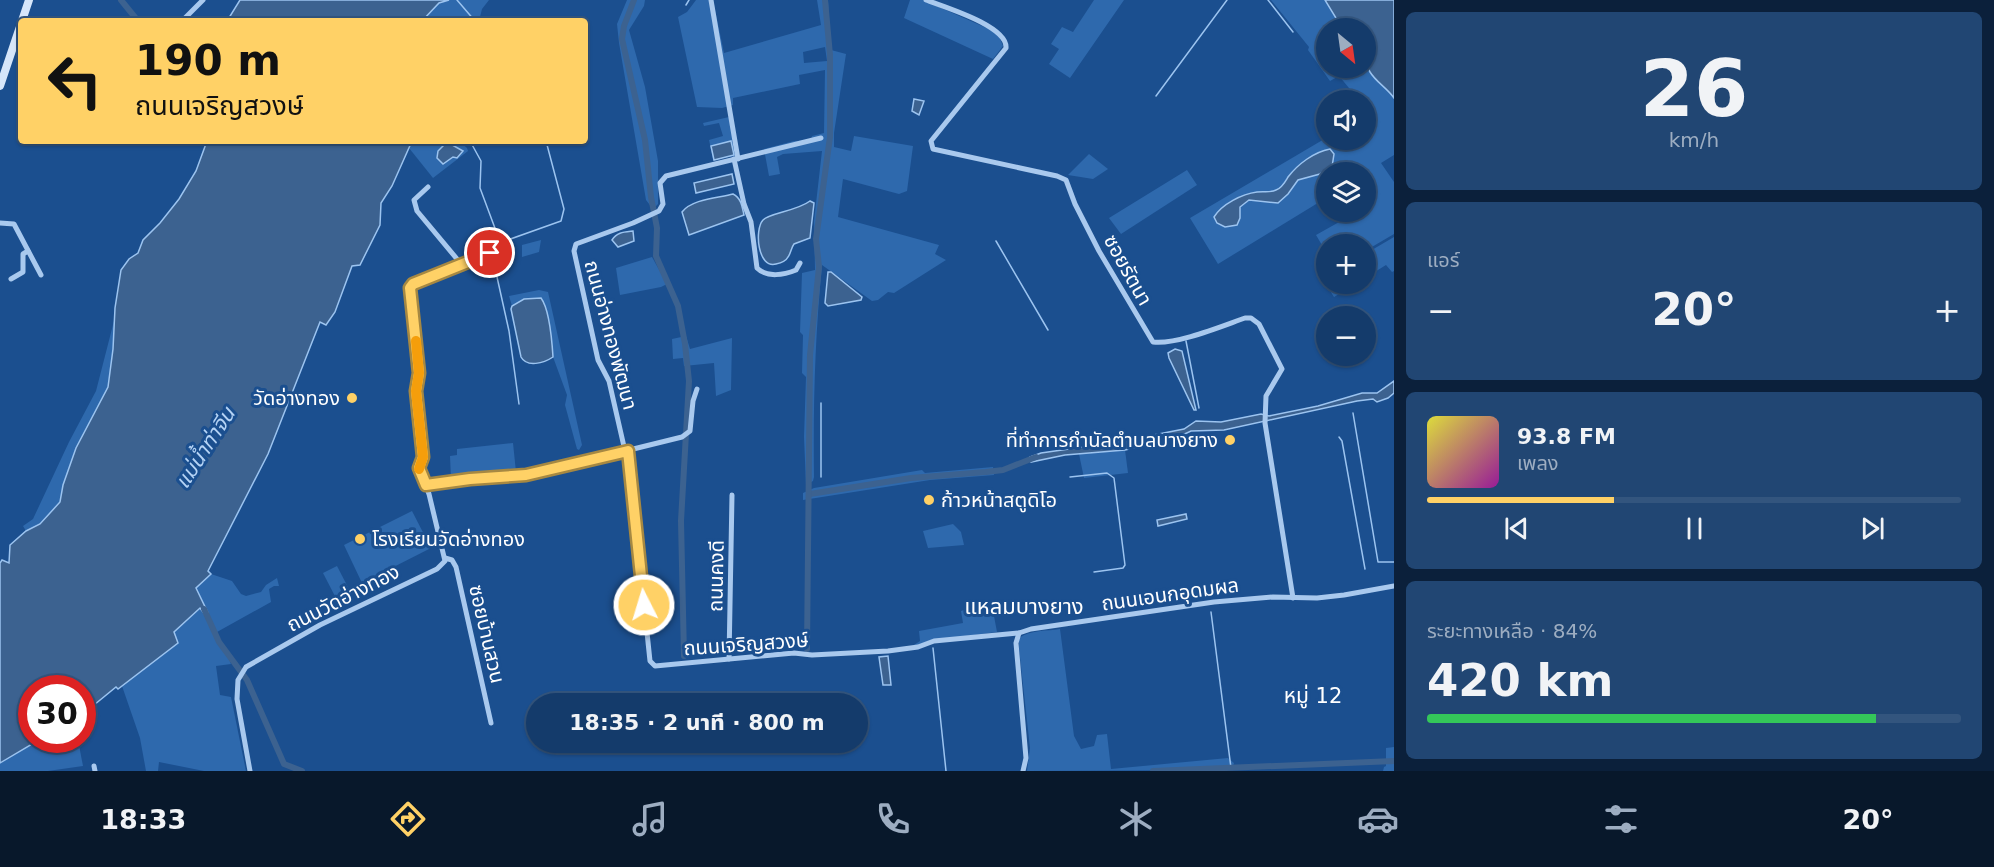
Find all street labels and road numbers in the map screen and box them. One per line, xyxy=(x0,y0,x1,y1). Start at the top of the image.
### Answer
street label: ซอยรัตนา xyxy=(1099,230,1157,310)
street label: ถนนอ่างทองพัฒนา xyxy=(580,258,642,412)
street label: ถนนคงดี xyxy=(703,540,729,612)
street label: ถนนวัดอ่างทอง xyxy=(283,559,403,637)
street label: ถนนเอนกอุดมผล xyxy=(1100,572,1240,616)
street label: ซอยบ้านสวน xyxy=(464,582,510,686)
street label: ถนนเจริญสวงษ์ xyxy=(683,628,810,660)

